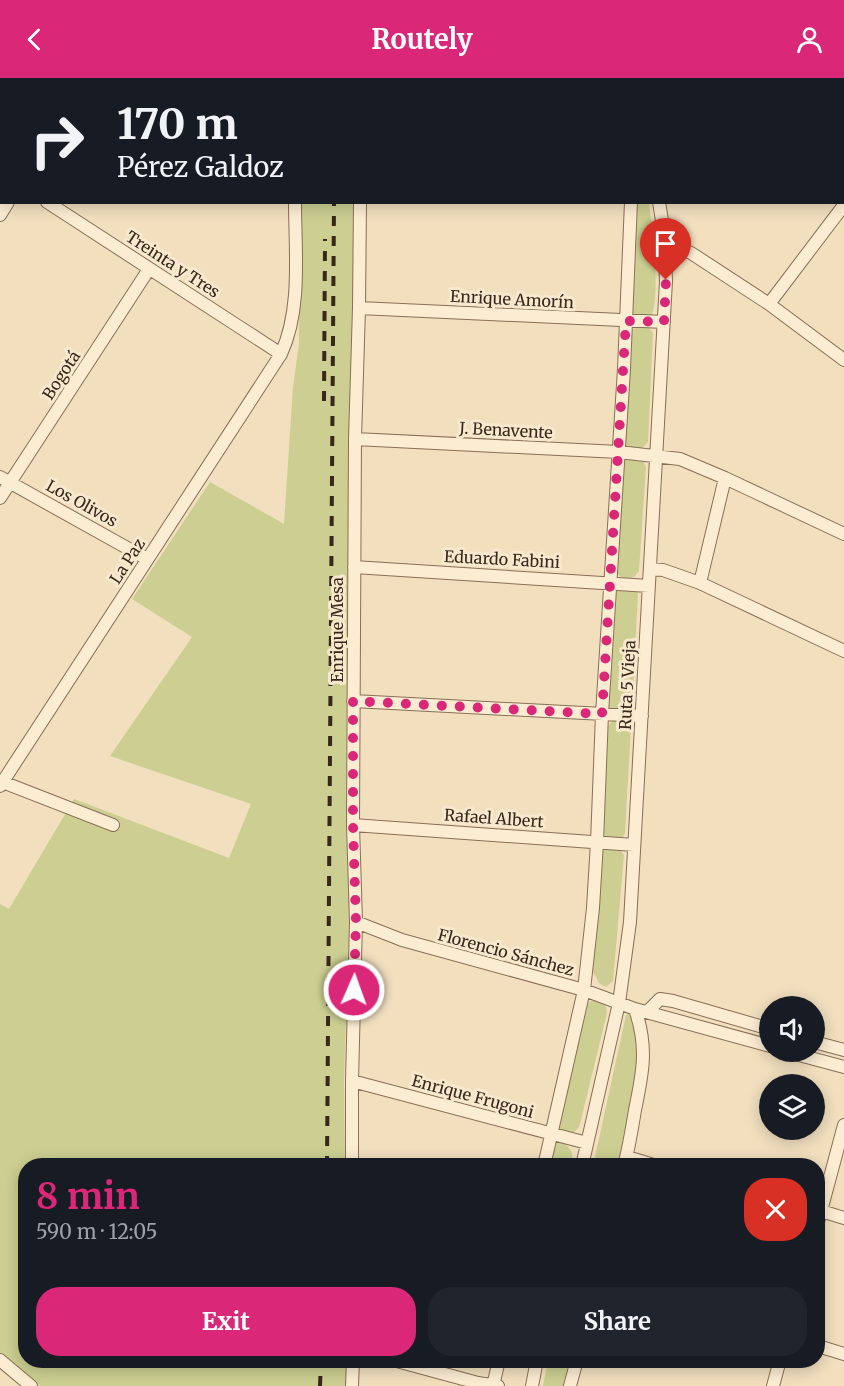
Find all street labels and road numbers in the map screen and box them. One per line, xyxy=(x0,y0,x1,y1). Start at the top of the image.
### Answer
street label: Treinta y Tres xyxy=(122,226,224,302)
street label: Enrique Amorín xyxy=(450,286,575,312)
street label: Bogotá xyxy=(38,346,84,403)
street label: J. Benavente xyxy=(458,418,553,442)
street label: Los Olivos xyxy=(43,475,121,531)
street label: La Paz xyxy=(105,534,149,587)
street label: Eduardo Fabini xyxy=(443,546,561,572)
street label: Enrique Mesa xyxy=(327,577,347,683)
street label: Ruta 5 Vieja xyxy=(615,639,639,730)
street label: Rafael Albert xyxy=(444,805,545,832)
street label: Florencio Sánchez xyxy=(436,924,577,980)
street label: Enrique Frugoni xyxy=(410,1070,536,1122)

